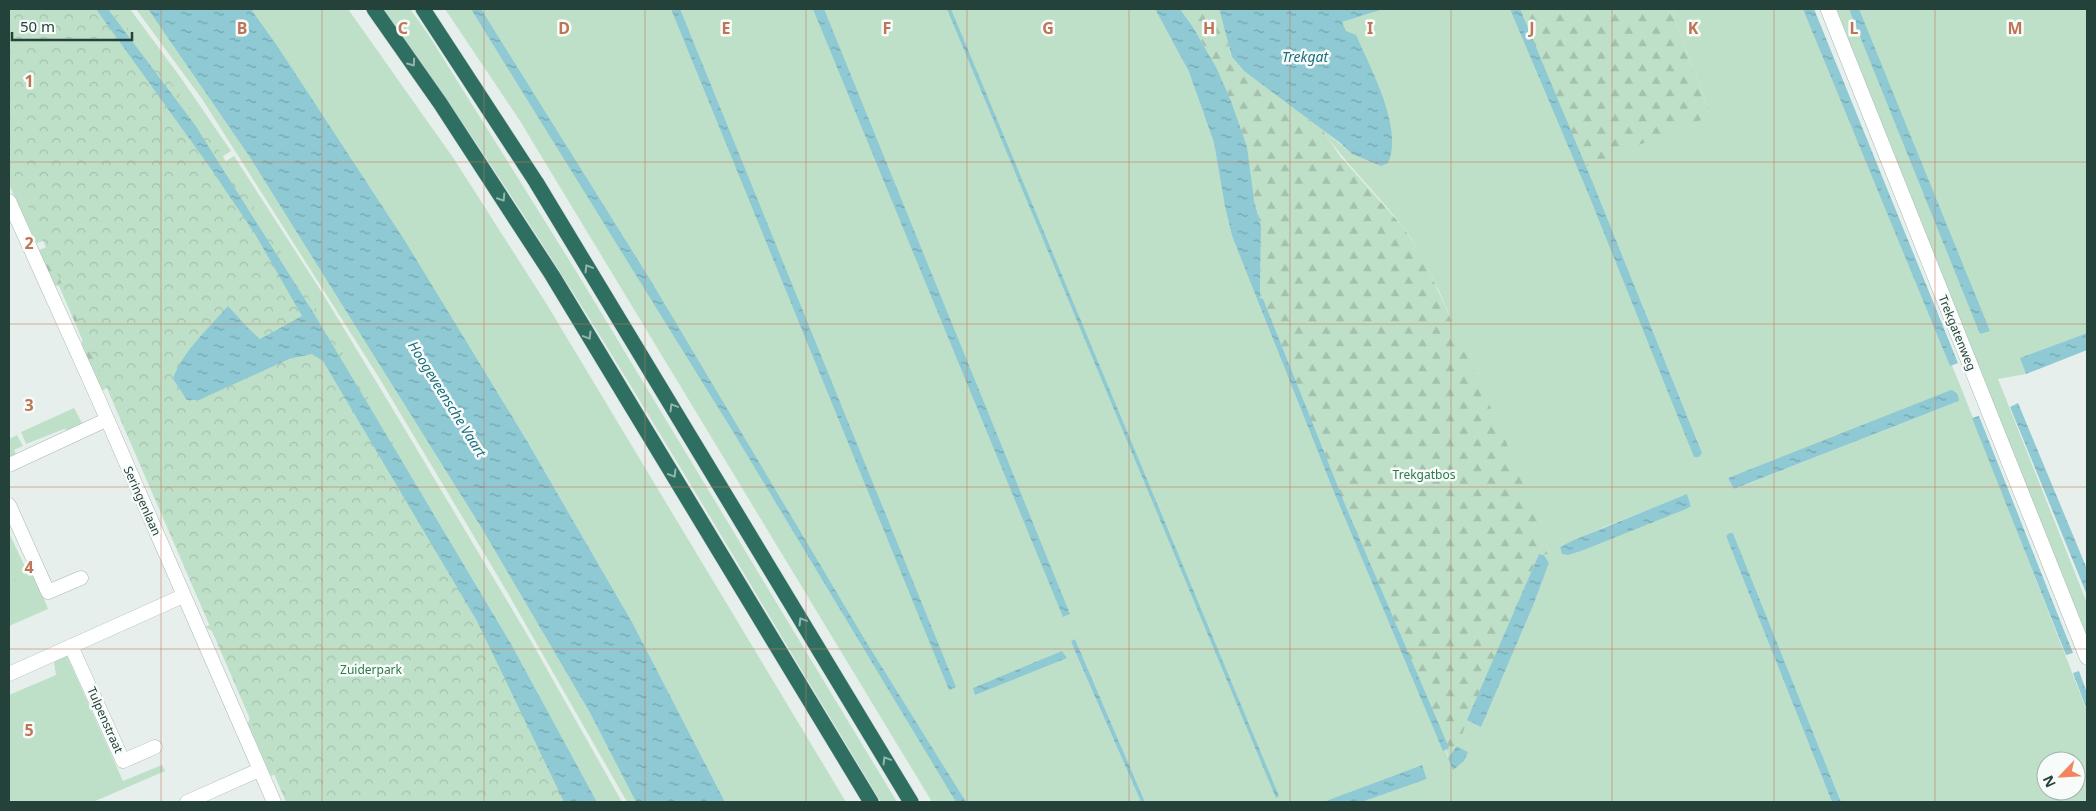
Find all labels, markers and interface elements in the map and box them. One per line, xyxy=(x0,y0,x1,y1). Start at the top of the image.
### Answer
scale bar xyxy=(12,10,132,42)
text: 50 m xyxy=(20,16,55,36)
text: B xyxy=(237,17,247,39)
text: C xyxy=(398,17,408,39)
text: D xyxy=(558,17,570,39)
text: E xyxy=(722,17,731,39)
text: F xyxy=(883,17,891,39)
text: G xyxy=(1042,17,1054,39)
text: H xyxy=(1203,17,1215,39)
text: I xyxy=(1367,17,1373,39)
text: J xyxy=(1527,17,1535,39)
text: K xyxy=(1688,17,1699,39)
text: L xyxy=(1850,17,1859,39)
text: M xyxy=(2007,17,2023,39)
water label: Trekgat xyxy=(1282,47,1329,66)
one-way arrow xyxy=(406,57,415,67)
text: 1 xyxy=(24,70,34,92)
one-way arrow xyxy=(496,192,505,202)
text: 2 xyxy=(24,232,34,254)
one-way arrow xyxy=(585,265,595,274)
street label: Trekgatenweg xyxy=(1935,292,1980,373)
one-way arrow xyxy=(582,330,592,339)
water label: Hoogeveensche Vaart xyxy=(404,337,492,461)
text: 3 xyxy=(24,394,34,416)
one-way arrow xyxy=(669,404,679,413)
street label: Seringenlaan xyxy=(120,463,165,538)
park label: Trekgatbos xyxy=(1393,466,1456,483)
one-way arrow xyxy=(667,469,677,478)
text: 4 xyxy=(24,556,34,578)
one-way arrow xyxy=(799,618,809,627)
park label: Zuiderpark xyxy=(340,661,403,678)
street label: Tulpenstraat xyxy=(83,684,128,756)
text: 5 xyxy=(24,719,34,741)
north arrow xyxy=(2036,751,2086,801)
one-way arrow xyxy=(882,757,892,766)
text: N xyxy=(2038,773,2060,791)

